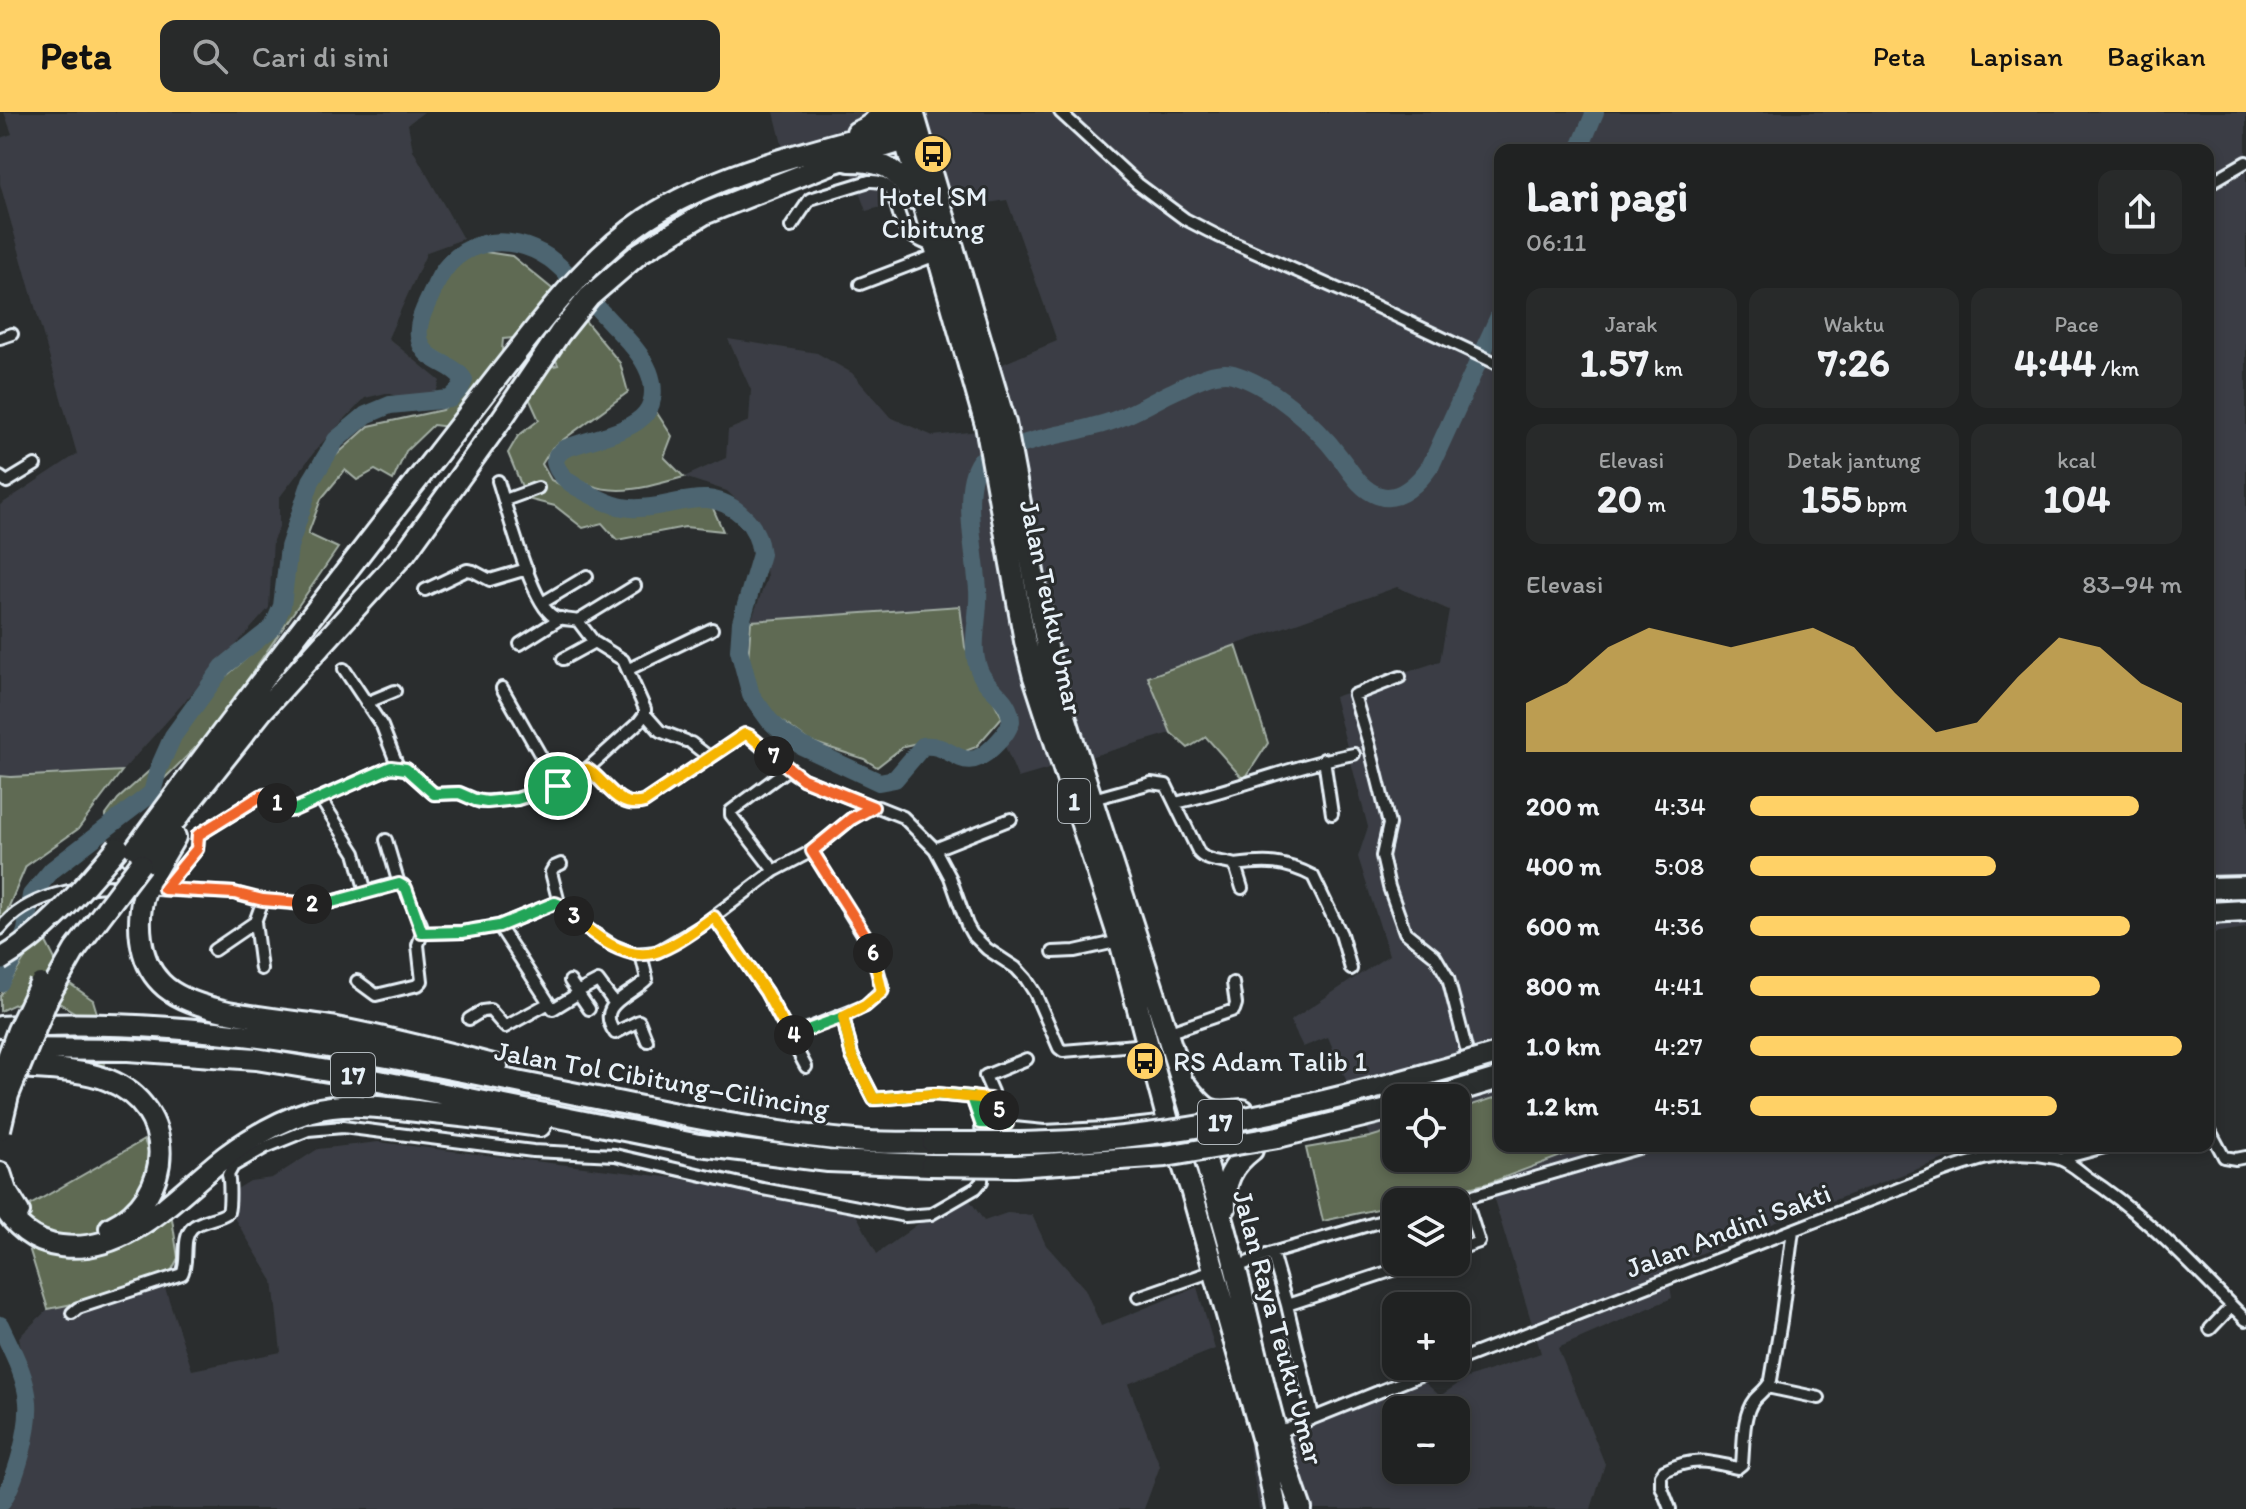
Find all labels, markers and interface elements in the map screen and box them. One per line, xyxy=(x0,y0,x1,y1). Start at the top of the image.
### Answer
search box xyxy=(160,20,720,92)
text: Peta xyxy=(40,33,112,79)
icon: search xyxy=(188,34,232,78)
text: Cari di sini xyxy=(252,38,389,75)
text: Peta xyxy=(1873,39,1926,73)
text: Lapisan xyxy=(1970,39,2063,73)
text: Bagikan xyxy=(2107,39,2206,73)
bus stop icon: Hotel SM Cibitung xyxy=(912,133,954,175)
text: Lari pagi xyxy=(1526,169,1688,222)
button: share xyxy=(2098,170,2182,254)
place label: Hotel SM Cibitung xyxy=(878,179,988,245)
text: 06:11 xyxy=(1526,226,1586,258)
text: Jarak xyxy=(1605,311,1658,338)
text: Waktu xyxy=(1823,311,1885,338)
text: Pace xyxy=(2055,311,2099,338)
text: 1.57 xyxy=(1580,338,1649,386)
text: 7:26 xyxy=(1818,338,1890,386)
text: 4:44 xyxy=(2014,338,2096,386)
text: km xyxy=(1649,355,1683,382)
text: /km xyxy=(2096,355,2139,382)
text: Elevasi xyxy=(1599,447,1664,474)
text: Detak jantung xyxy=(1787,447,1921,474)
text: kcal xyxy=(2057,447,2096,474)
text: 20 xyxy=(1597,474,1642,522)
text: 155 xyxy=(1801,474,1861,522)
text: 104 xyxy=(2043,474,2110,522)
text: m xyxy=(1642,491,1666,518)
text: bpm xyxy=(1861,491,1907,518)
street label: Jalan Teuku Umar xyxy=(1013,497,1091,718)
text: Elevasi xyxy=(1526,568,1603,600)
text: 83–94 m xyxy=(2082,568,2182,600)
pin: 7 xyxy=(754,736,794,776)
text: 7 xyxy=(769,742,779,769)
pin xyxy=(524,752,592,820)
icon: arrive xyxy=(536,764,580,808)
road number: 1 xyxy=(1058,779,1090,823)
pin: 1 xyxy=(257,783,297,823)
text: 1 xyxy=(272,789,282,816)
text: 200 m xyxy=(1526,790,1599,822)
text: 4:34 xyxy=(1654,790,1706,822)
text: 400 m xyxy=(1526,850,1601,882)
text: 5:08 xyxy=(1654,850,1704,882)
pin: 2 xyxy=(292,884,332,924)
text: 2 xyxy=(306,890,318,917)
pin: 3 xyxy=(554,896,594,936)
text: 3 xyxy=(568,902,580,929)
text: 600 m xyxy=(1526,910,1600,942)
text: 4:36 xyxy=(1654,910,1704,942)
pin: 6 xyxy=(853,933,893,973)
text: 6 xyxy=(867,939,879,966)
text: 800 m xyxy=(1526,970,1600,1002)
text: 4:41 xyxy=(1654,970,1704,1002)
pin: 4 xyxy=(774,1015,814,1055)
text: 4 xyxy=(787,1021,801,1048)
text: 1.0 km xyxy=(1526,1030,1601,1062)
text: 4:27 xyxy=(1654,1030,1703,1062)
street label: Jalan Tol Cibitung–Cilincing xyxy=(492,1033,833,1125)
bus stop icon: RS Adam Talib 1 xyxy=(1124,1040,1166,1082)
place label: RS Adam Talib 1 xyxy=(1173,1044,1367,1078)
road number: 17 xyxy=(331,1053,375,1097)
map controls xyxy=(1382,1084,1470,1484)
button: locate xyxy=(1382,1084,1470,1172)
pin: 5 xyxy=(979,1090,1019,1130)
text: 1.2 km xyxy=(1526,1090,1598,1122)
text: 4:51 xyxy=(1654,1090,1702,1122)
text: 5 xyxy=(993,1096,1005,1123)
road number: 17 xyxy=(1198,1100,1242,1144)
street label: Jalan Andini Sakti xyxy=(1621,1175,1835,1285)
street label: Jalan Raya Teuku Umar xyxy=(1226,1186,1332,1468)
button: layers xyxy=(1382,1188,1470,1276)
button: + xyxy=(1382,1292,1470,1380)
button: − xyxy=(1382,1396,1470,1484)

